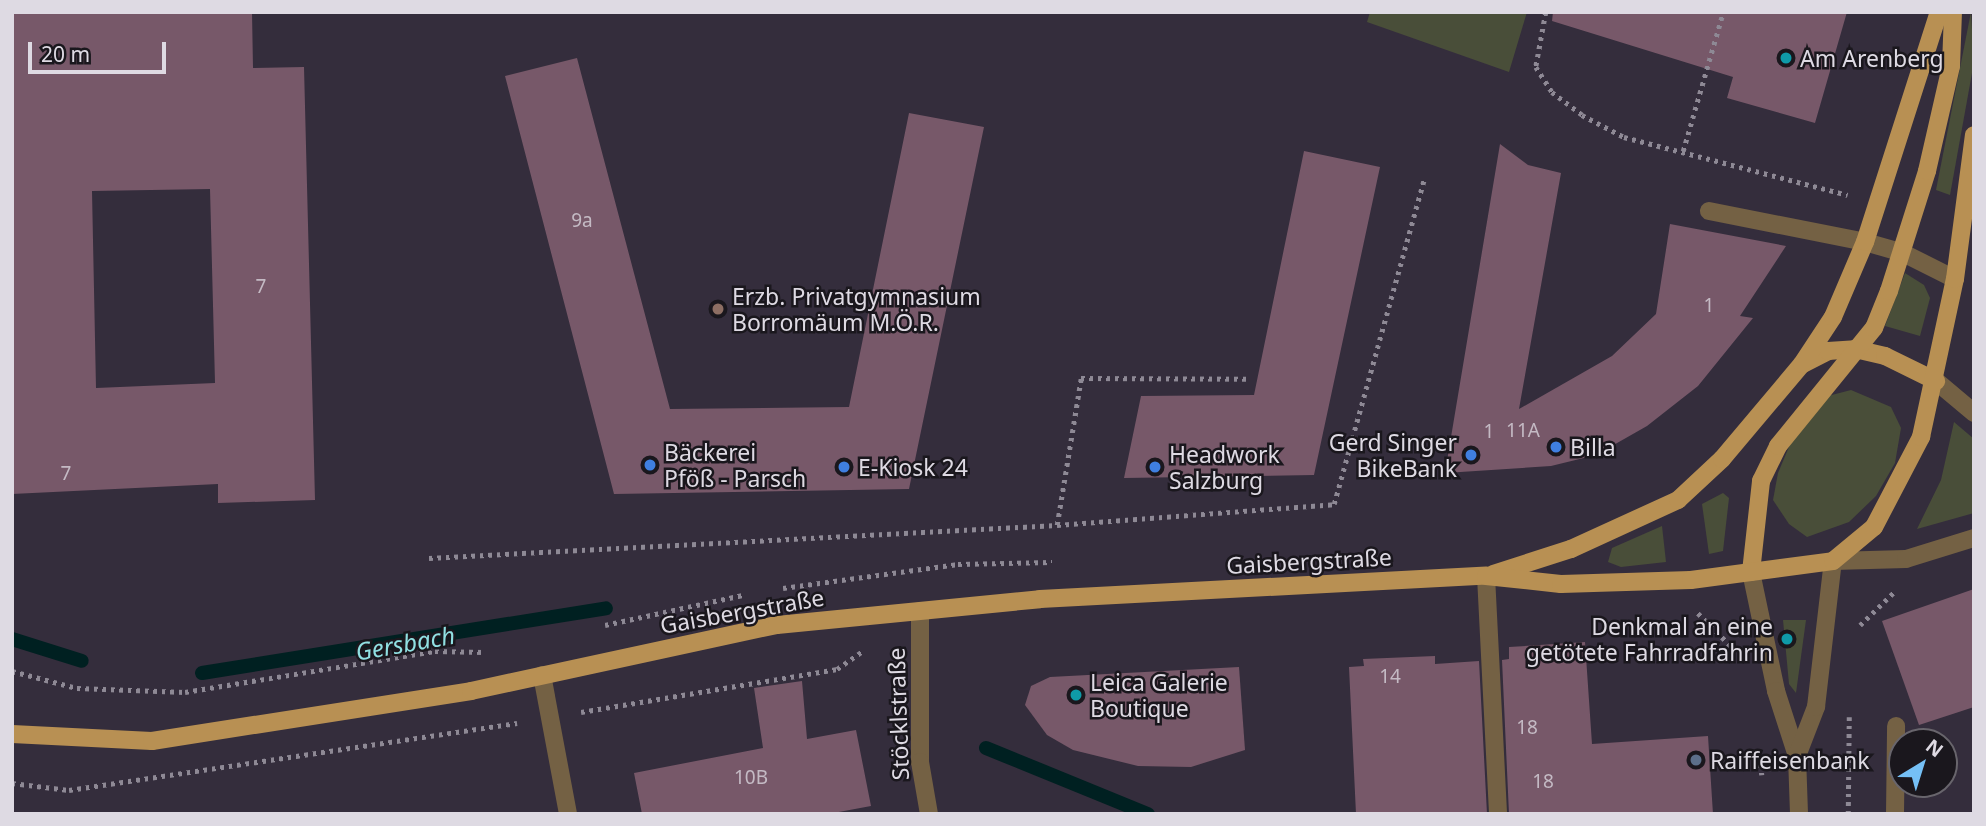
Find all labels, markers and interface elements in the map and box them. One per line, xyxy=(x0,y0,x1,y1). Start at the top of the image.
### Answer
scale bar xyxy=(32,28,170,72)
text: 20 m xyxy=(41,40,90,68)
place label: Am Arenberg xyxy=(1800,44,1944,72)
marker: Am Arenberg xyxy=(1778,50,1794,66)
house number: 9a xyxy=(571,210,593,232)
house number: 7 xyxy=(256,276,266,298)
place label: Erzb. Privatgymnasium Borromäum M.Ö.R. xyxy=(732,282,981,336)
house number: 1 xyxy=(1704,295,1714,317)
marker: Erzb. Privatgymnasium Borromäum M.Ö.R. xyxy=(710,301,726,317)
house number: 11A xyxy=(1506,420,1540,442)
house number: 1 xyxy=(1484,421,1494,443)
place label: Gerd Singer BikeBank xyxy=(1329,428,1457,482)
place label: Billa xyxy=(1570,433,1616,461)
place label: Bäckerei Pföß - Parsch xyxy=(664,438,806,492)
marker: Billa xyxy=(1548,439,1564,455)
place label: Headwork Salzburg xyxy=(1169,440,1280,494)
marker: Gerd Singer BikeBank xyxy=(1463,447,1479,463)
place label: E-Kiosk 24 xyxy=(858,453,968,481)
marker: Bäckerei Pföß - Parsch xyxy=(642,457,658,473)
marker: E-Kiosk 24 xyxy=(836,459,852,475)
marker: Headwork Salzburg xyxy=(1147,459,1163,475)
house number: 7 xyxy=(61,463,71,485)
street label: Gaisbergstraße xyxy=(1225,543,1393,579)
street label: Gaisbergstraße xyxy=(658,583,826,639)
place label: Denkmal an eine getötete Fahrradfahrin xyxy=(1526,612,1773,666)
water label: Gersbach xyxy=(353,620,457,666)
marker: Denkmal an eine getötete Fahrradfahrin xyxy=(1779,631,1795,647)
street label: Stöcklstraße xyxy=(882,647,914,781)
house number: 14 xyxy=(1379,666,1401,688)
place label: Leica Galerie Boutique xyxy=(1090,668,1228,722)
marker: Leica Galerie Boutique xyxy=(1068,687,1084,703)
house number: 18 xyxy=(1516,717,1538,739)
north arrow xyxy=(1888,728,1958,798)
text: N xyxy=(1921,733,1949,763)
place label: Raiffeisenbank xyxy=(1710,746,1870,774)
marker: Raiffeisenbank xyxy=(1688,752,1704,768)
house number: 10B xyxy=(734,767,768,789)
house number: 18 xyxy=(1532,771,1554,793)

